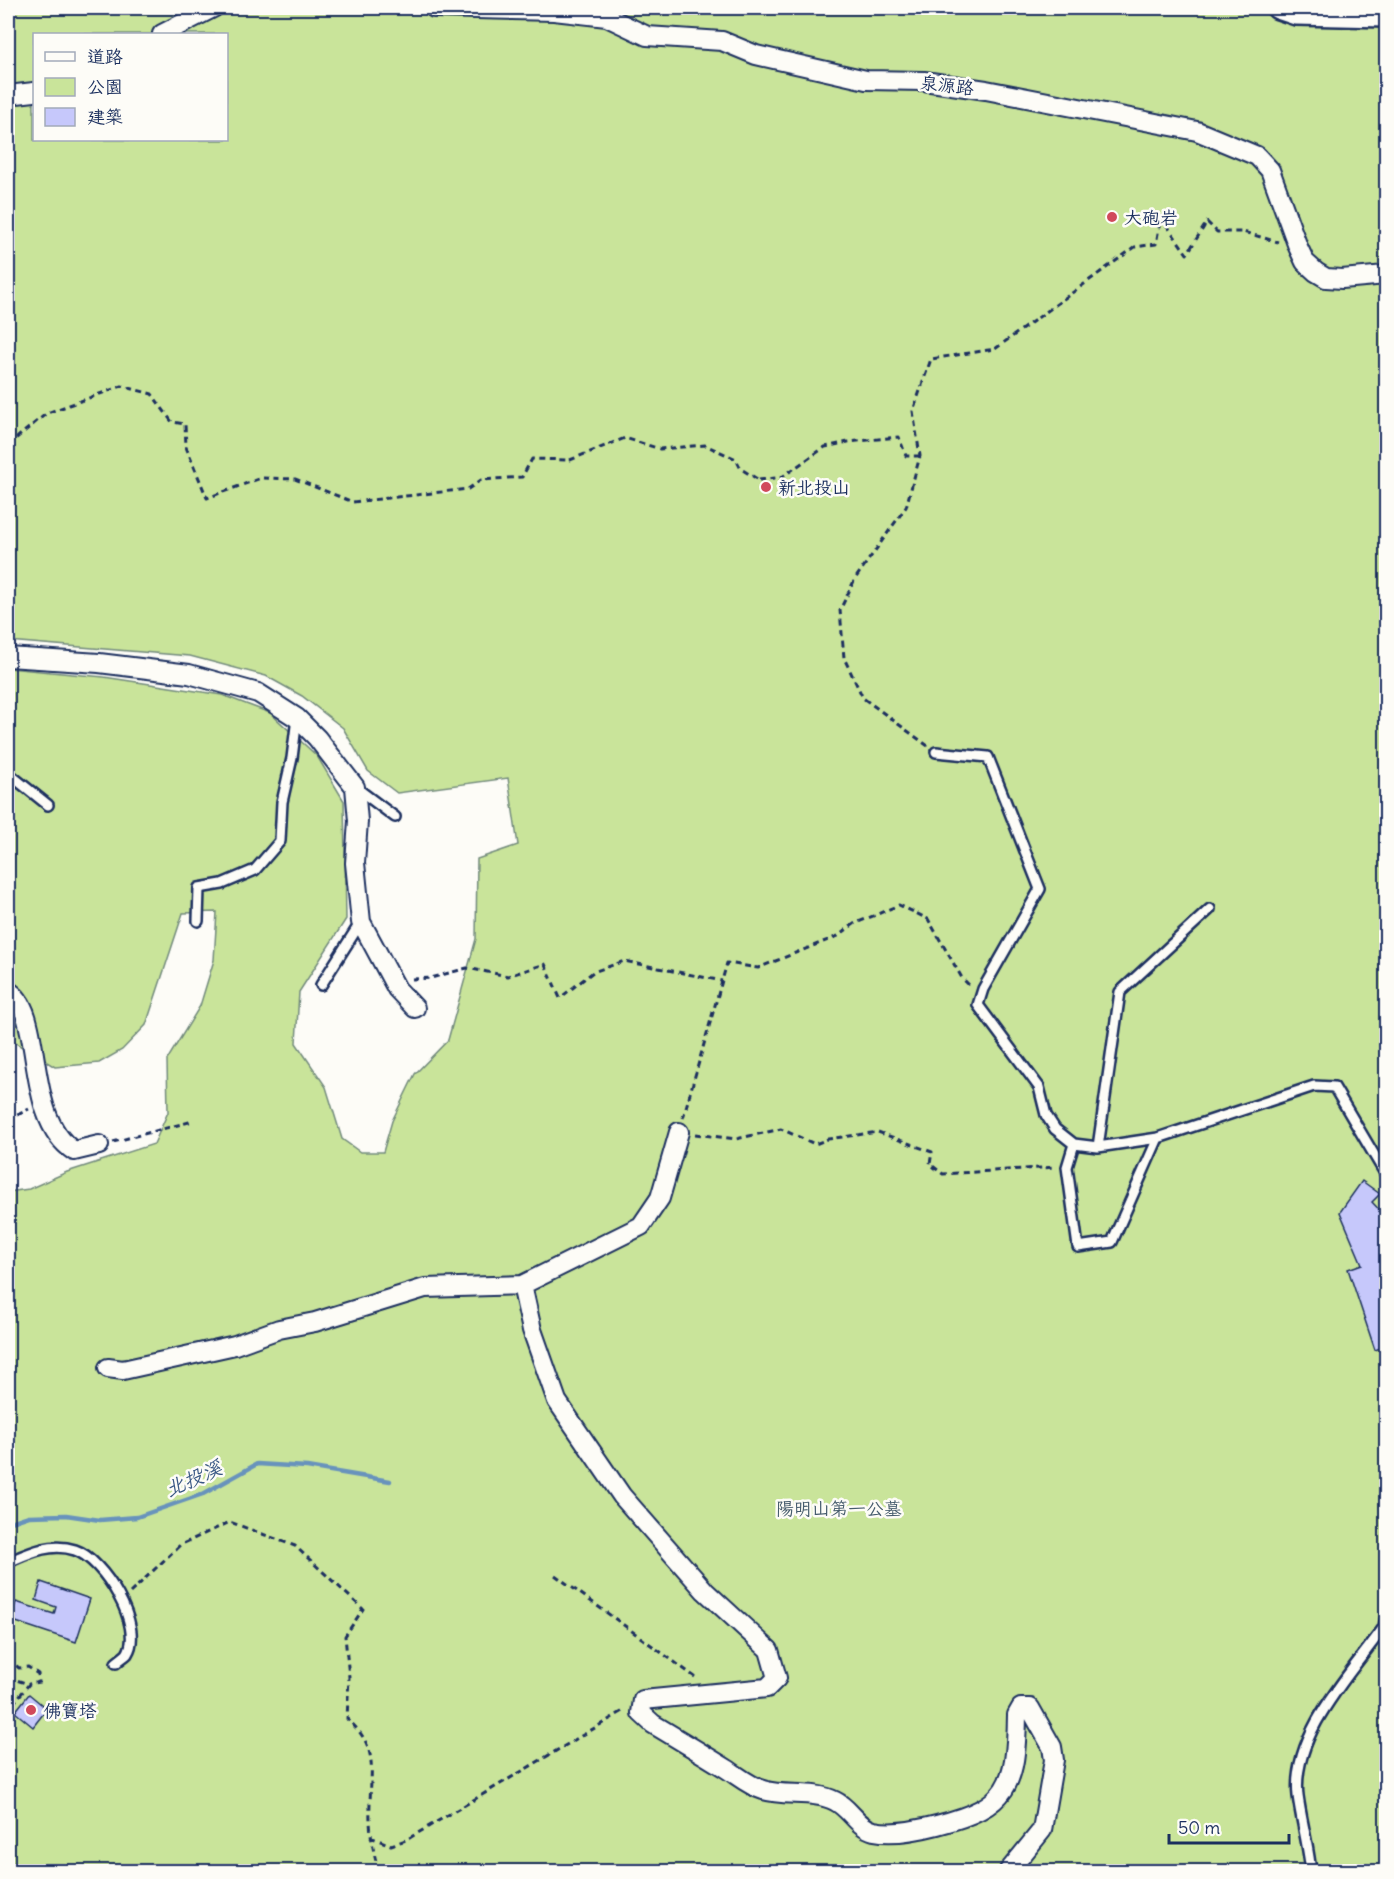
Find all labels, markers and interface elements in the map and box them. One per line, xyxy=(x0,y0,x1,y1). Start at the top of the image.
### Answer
legend xyxy=(33,33,228,141)
text: 道路 xyxy=(87,45,123,68)
street label: 泉源路 xyxy=(919,70,975,100)
text: 公園 xyxy=(87,75,123,98)
text: 建築 xyxy=(87,105,123,128)
place label: 大砲岩 xyxy=(1124,206,1178,229)
marker: 大砲岩 xyxy=(1105,210,1119,224)
place label: 新北投山 xyxy=(778,476,850,499)
marker: 新北投山 xyxy=(759,480,773,494)
water label: 北投溪 xyxy=(161,1454,226,1502)
park label: 陽明山第一公墓 xyxy=(776,1497,902,1520)
place label: 佛寶塔 xyxy=(43,1699,97,1722)
marker: 佛寶塔 xyxy=(24,1703,38,1717)
scale bar xyxy=(1169,1807,1289,1845)
text: 50 m xyxy=(1178,1816,1220,1839)

